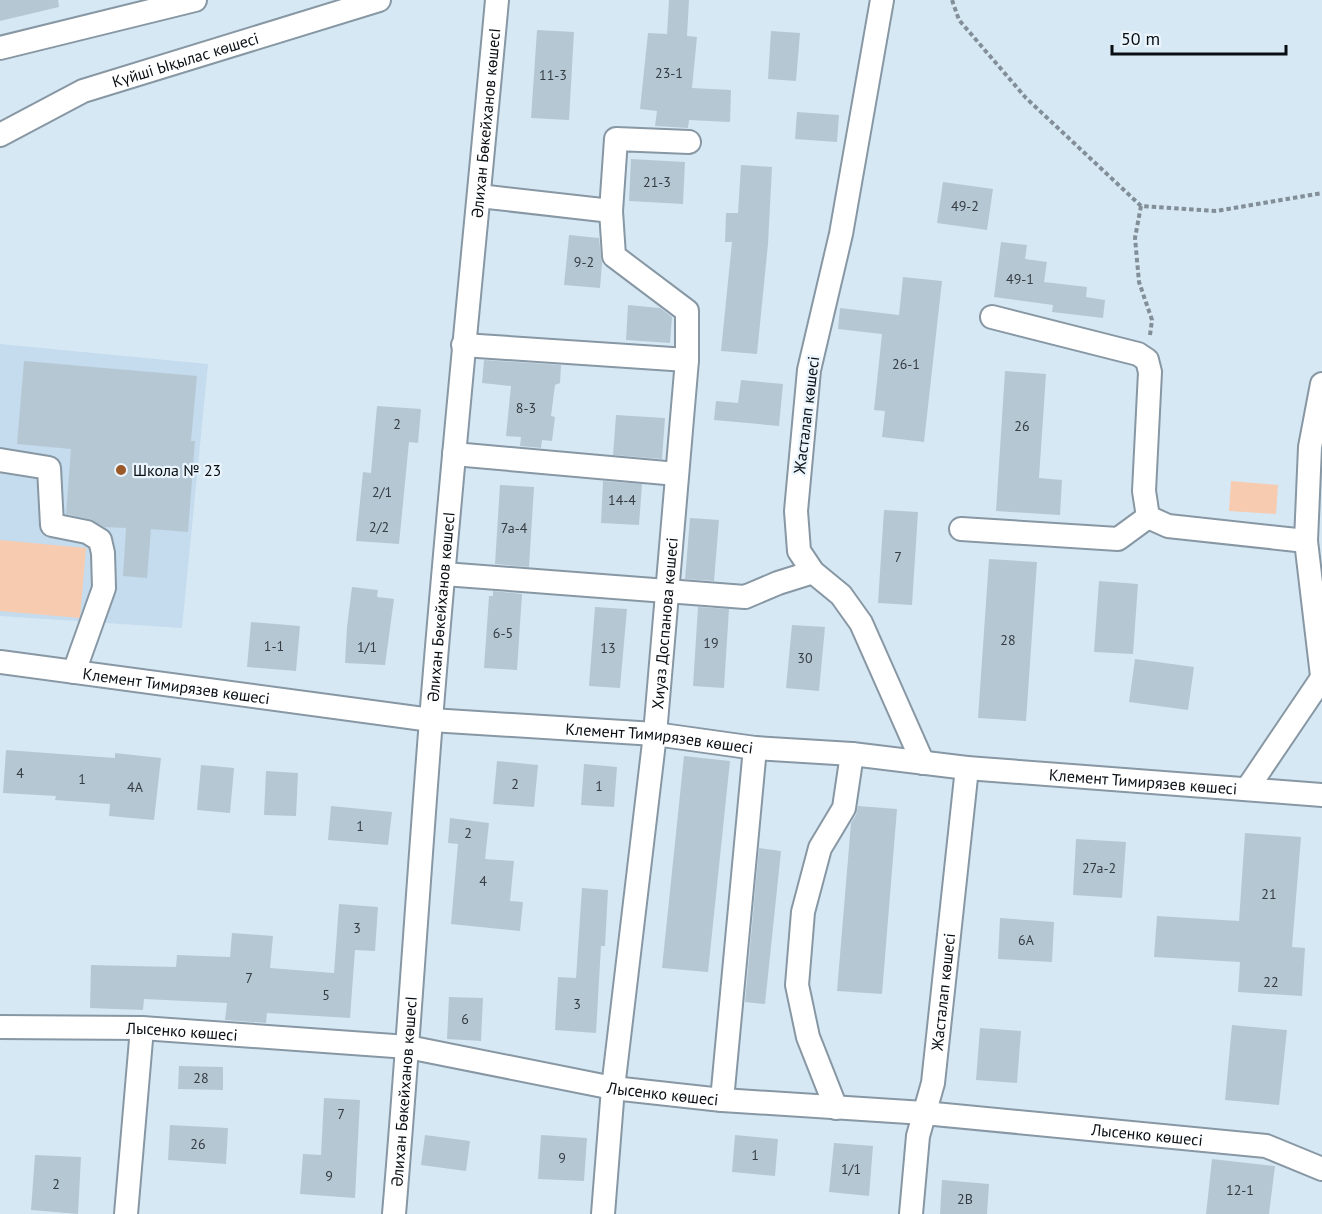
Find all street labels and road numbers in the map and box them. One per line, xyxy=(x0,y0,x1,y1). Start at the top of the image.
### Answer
street label: Әлихан Бөкейханов көшесI xyxy=(466,27,504,219)
street label: Күйші Ықылас көшесі xyxy=(110,28,261,91)
street label: Жасталап көшесі xyxy=(789,355,823,476)
street label: Әлихан Бөкейханов көшесI xyxy=(422,511,459,703)
street label: Хиуаз Доспанова көшесі xyxy=(647,537,682,710)
street label: Клемент Тимирязев көшесі xyxy=(82,663,271,708)
street label: Клемент Тимирязев көшесі xyxy=(565,718,754,758)
street label: Клемент Тимирязев көшесі xyxy=(1048,764,1238,799)
street label: Жасталап көшесі xyxy=(926,932,959,1053)
street label: Әлихан Бөкейханов көшесI xyxy=(386,996,421,1187)
street label: Лысенко көшесі xyxy=(125,1018,238,1045)
street label: Лысенко көшесі xyxy=(605,1077,720,1110)
street label: Лысенко көшесі xyxy=(1090,1119,1204,1150)

